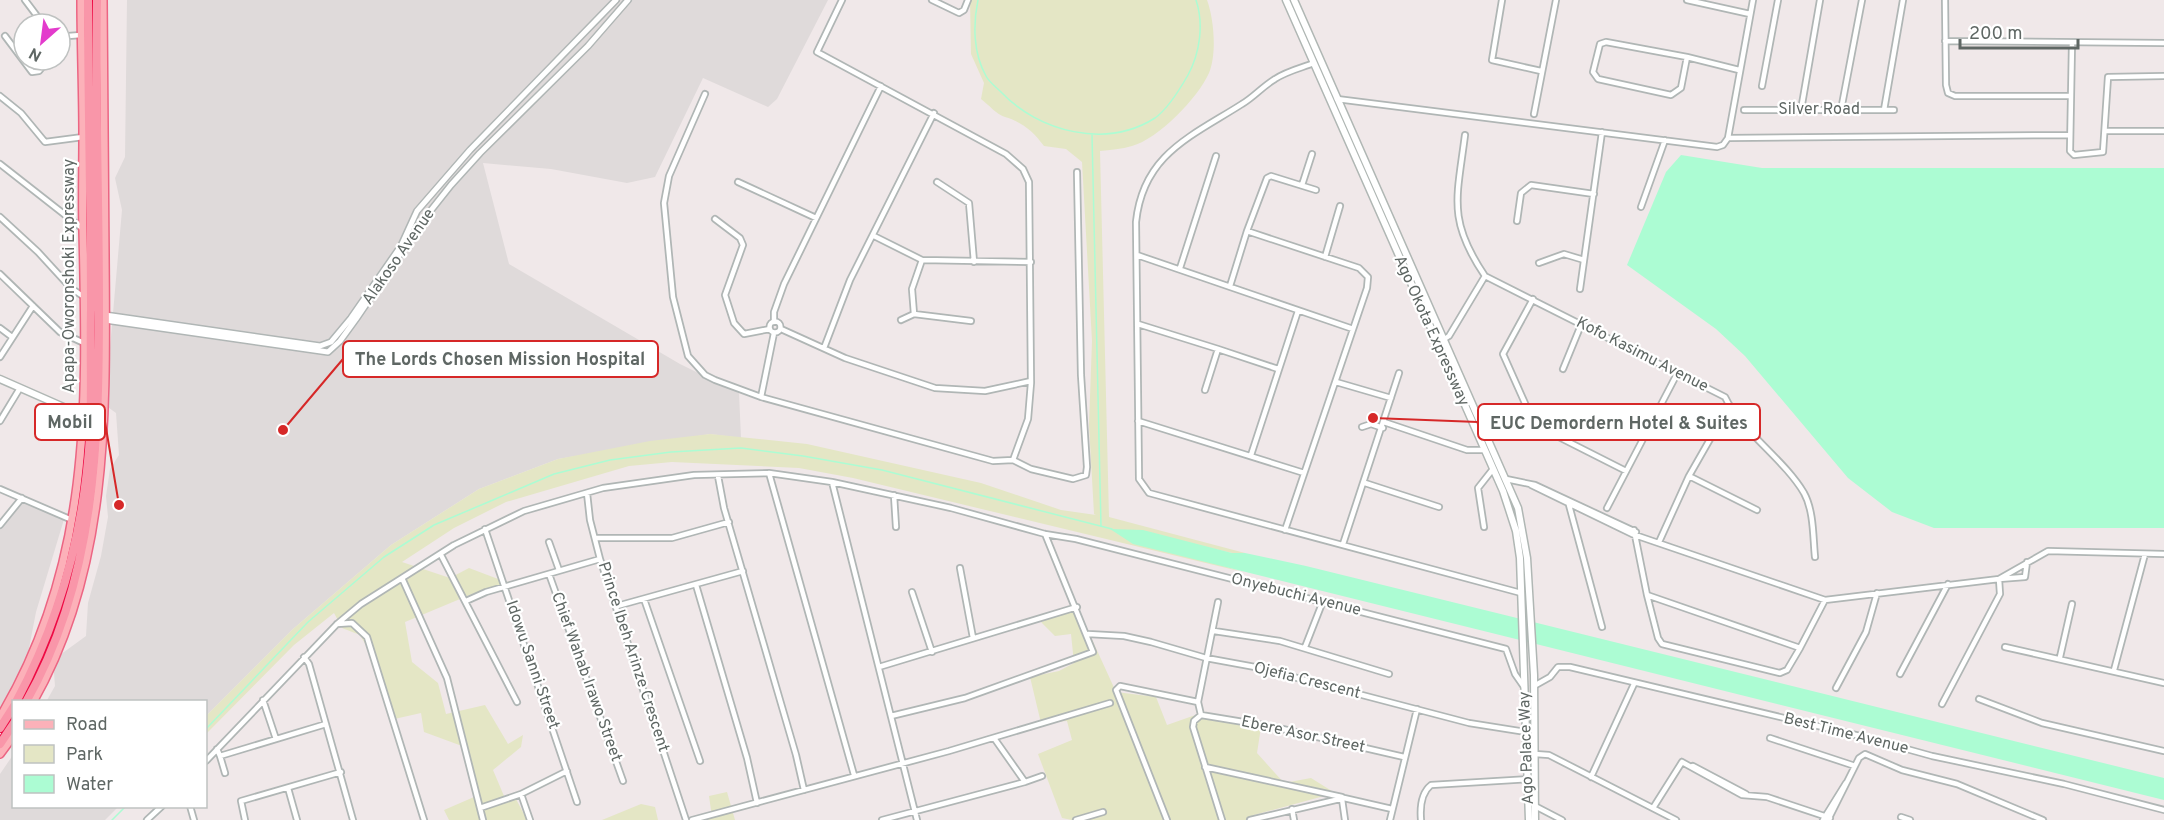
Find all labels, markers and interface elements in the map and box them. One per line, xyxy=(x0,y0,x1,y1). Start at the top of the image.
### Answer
north arrow xyxy=(12,12,72,72)
scale bar xyxy=(1960,12,2078,50)
text: 200 m xyxy=(1969,23,2022,46)
text: N xyxy=(26,42,46,65)
street label: Silver Road xyxy=(1778,100,1860,120)
street label: Apapa-Oworonshoki Expressway xyxy=(60,159,80,393)
street label: Alakoso Avenue xyxy=(358,205,440,309)
street label: Ago Okota Expressway xyxy=(1389,252,1473,410)
street label: Kofo Kasimu Avenue xyxy=(1572,313,1712,397)
callout: The Lords Chosen Mission Hospital xyxy=(343,341,658,377)
text: The Lords Chosen Mission Hospital xyxy=(355,349,645,372)
callout: Mobil xyxy=(35,404,105,440)
callout: EUC Demordern Hotel & Suites xyxy=(1478,404,1760,440)
text: Mobil xyxy=(47,412,93,435)
text: EUC Demordern Hotel & Suites xyxy=(1490,413,1748,436)
street label: Prince Ibeh Arinze Crescent xyxy=(593,559,673,755)
street label: Onyebuchi Avenue xyxy=(1229,569,1363,621)
street label: Chief Wahab Irawo Street xyxy=(546,590,626,764)
street label: Idowu Sanni Street xyxy=(501,598,563,732)
street label: Ojefia Crescent xyxy=(1252,658,1362,704)
street label: Ago Palace Way xyxy=(1515,691,1539,805)
legend xyxy=(12,700,207,808)
street label: Best Time Avenue xyxy=(1781,709,1911,759)
street label: Ebere Asor Street xyxy=(1239,712,1367,758)
text: Road xyxy=(66,714,108,737)
text: Park xyxy=(66,744,103,767)
text: Water xyxy=(66,774,113,797)

